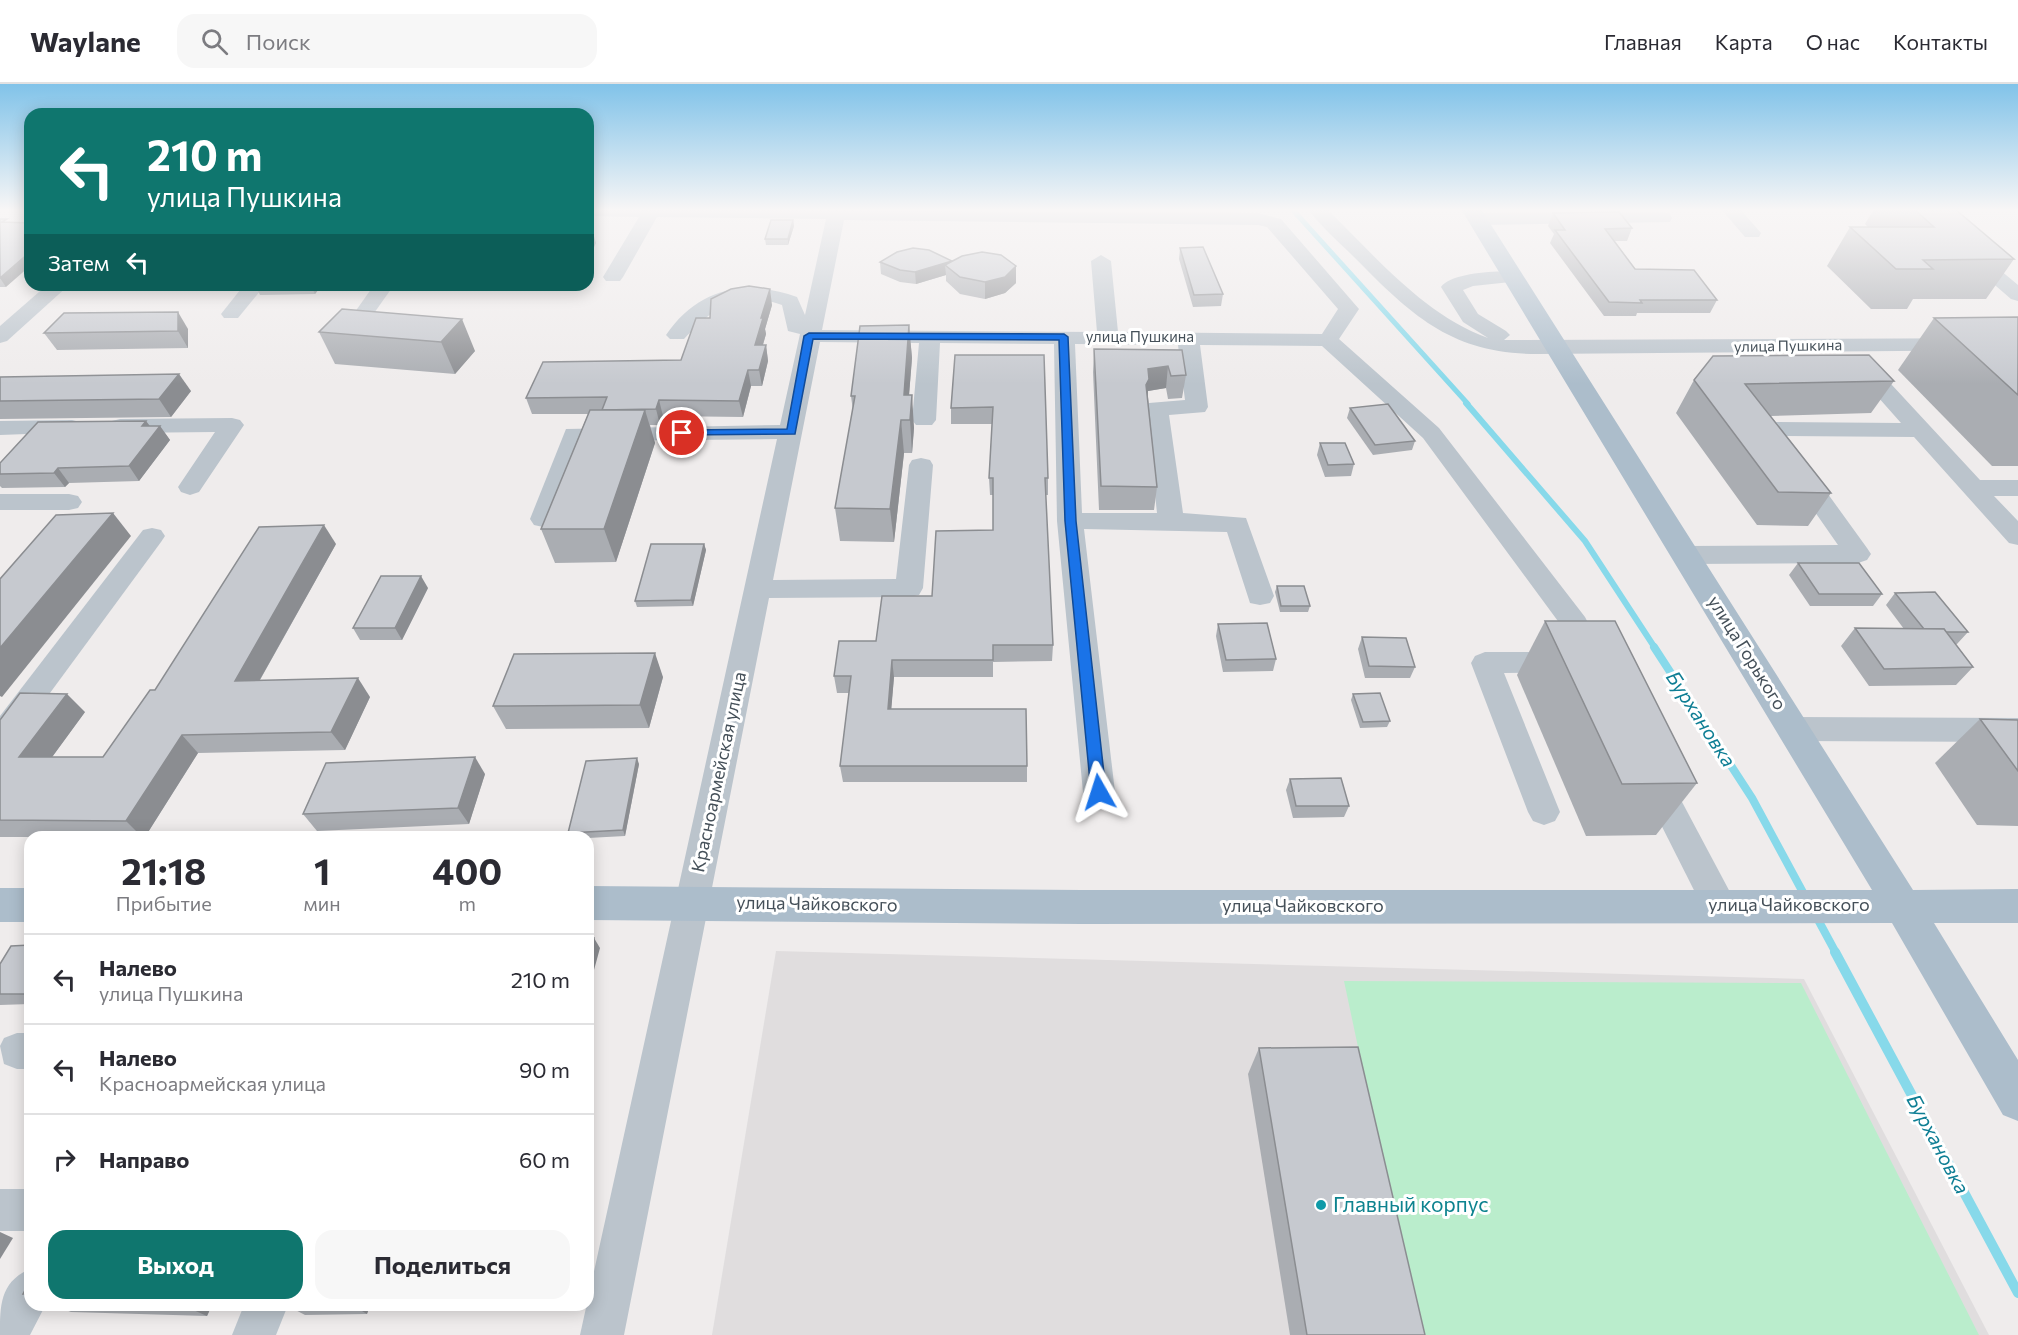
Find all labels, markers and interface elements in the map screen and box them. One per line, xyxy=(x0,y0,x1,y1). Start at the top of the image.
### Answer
search box xyxy=(177,14,597,68)
text: Waylane xyxy=(30,24,141,58)
icon: search xyxy=(198,25,231,58)
text: Поиск xyxy=(246,28,311,55)
text: Главная xyxy=(1604,29,1682,54)
text: Карта xyxy=(1715,29,1773,54)
text: О нас xyxy=(1806,29,1860,54)
text: Контакты xyxy=(1893,29,1988,54)
text: 210 m xyxy=(147,128,262,180)
icon: left xyxy=(48,132,126,210)
text: улица Пушкина xyxy=(147,180,342,213)
icon: left xyxy=(121,246,154,279)
text: Затем xyxy=(48,249,109,276)
street label: улица Пушкина xyxy=(1086,327,1194,345)
street label: улица Пушкина xyxy=(1734,335,1842,355)
pin xyxy=(656,407,707,458)
icon: arrive xyxy=(665,416,698,449)
street label: улица Горького xyxy=(1704,591,1792,714)
water label: Бурхановка xyxy=(1662,666,1742,771)
street label: Красноармейская улица xyxy=(686,670,750,874)
position arrow xyxy=(1067,760,1131,824)
text: 21:18 xyxy=(121,848,206,892)
text: 1 xyxy=(314,848,330,892)
text: 400 xyxy=(432,848,502,892)
text: Прибытие xyxy=(116,891,212,915)
text: мин xyxy=(304,891,341,915)
text: m xyxy=(459,891,476,915)
street label: улица Чайковского xyxy=(736,891,898,915)
street label: улица Чайковского xyxy=(1708,893,1870,915)
street label: улица Чайковского xyxy=(1222,894,1384,916)
text: Налево xyxy=(99,954,177,981)
icon: left xyxy=(48,963,81,996)
text: 210 m xyxy=(511,966,570,993)
text: улица Пушкина xyxy=(99,981,243,1005)
text: Налево xyxy=(99,1044,177,1071)
icon: left xyxy=(48,1053,81,1086)
text: 90 m xyxy=(519,1056,570,1083)
text: Красноармейская улица xyxy=(99,1071,326,1095)
water label: Бурхановка xyxy=(1903,1089,1975,1198)
icon: right xyxy=(48,1143,81,1176)
text: Направо xyxy=(99,1146,189,1173)
text: 60 m xyxy=(519,1146,570,1173)
place label: Главный корпус xyxy=(1333,1191,1489,1216)
marker: Главный корпус xyxy=(1314,1198,1328,1212)
button: Выход xyxy=(48,1230,303,1299)
button: Поделиться xyxy=(315,1230,570,1299)

